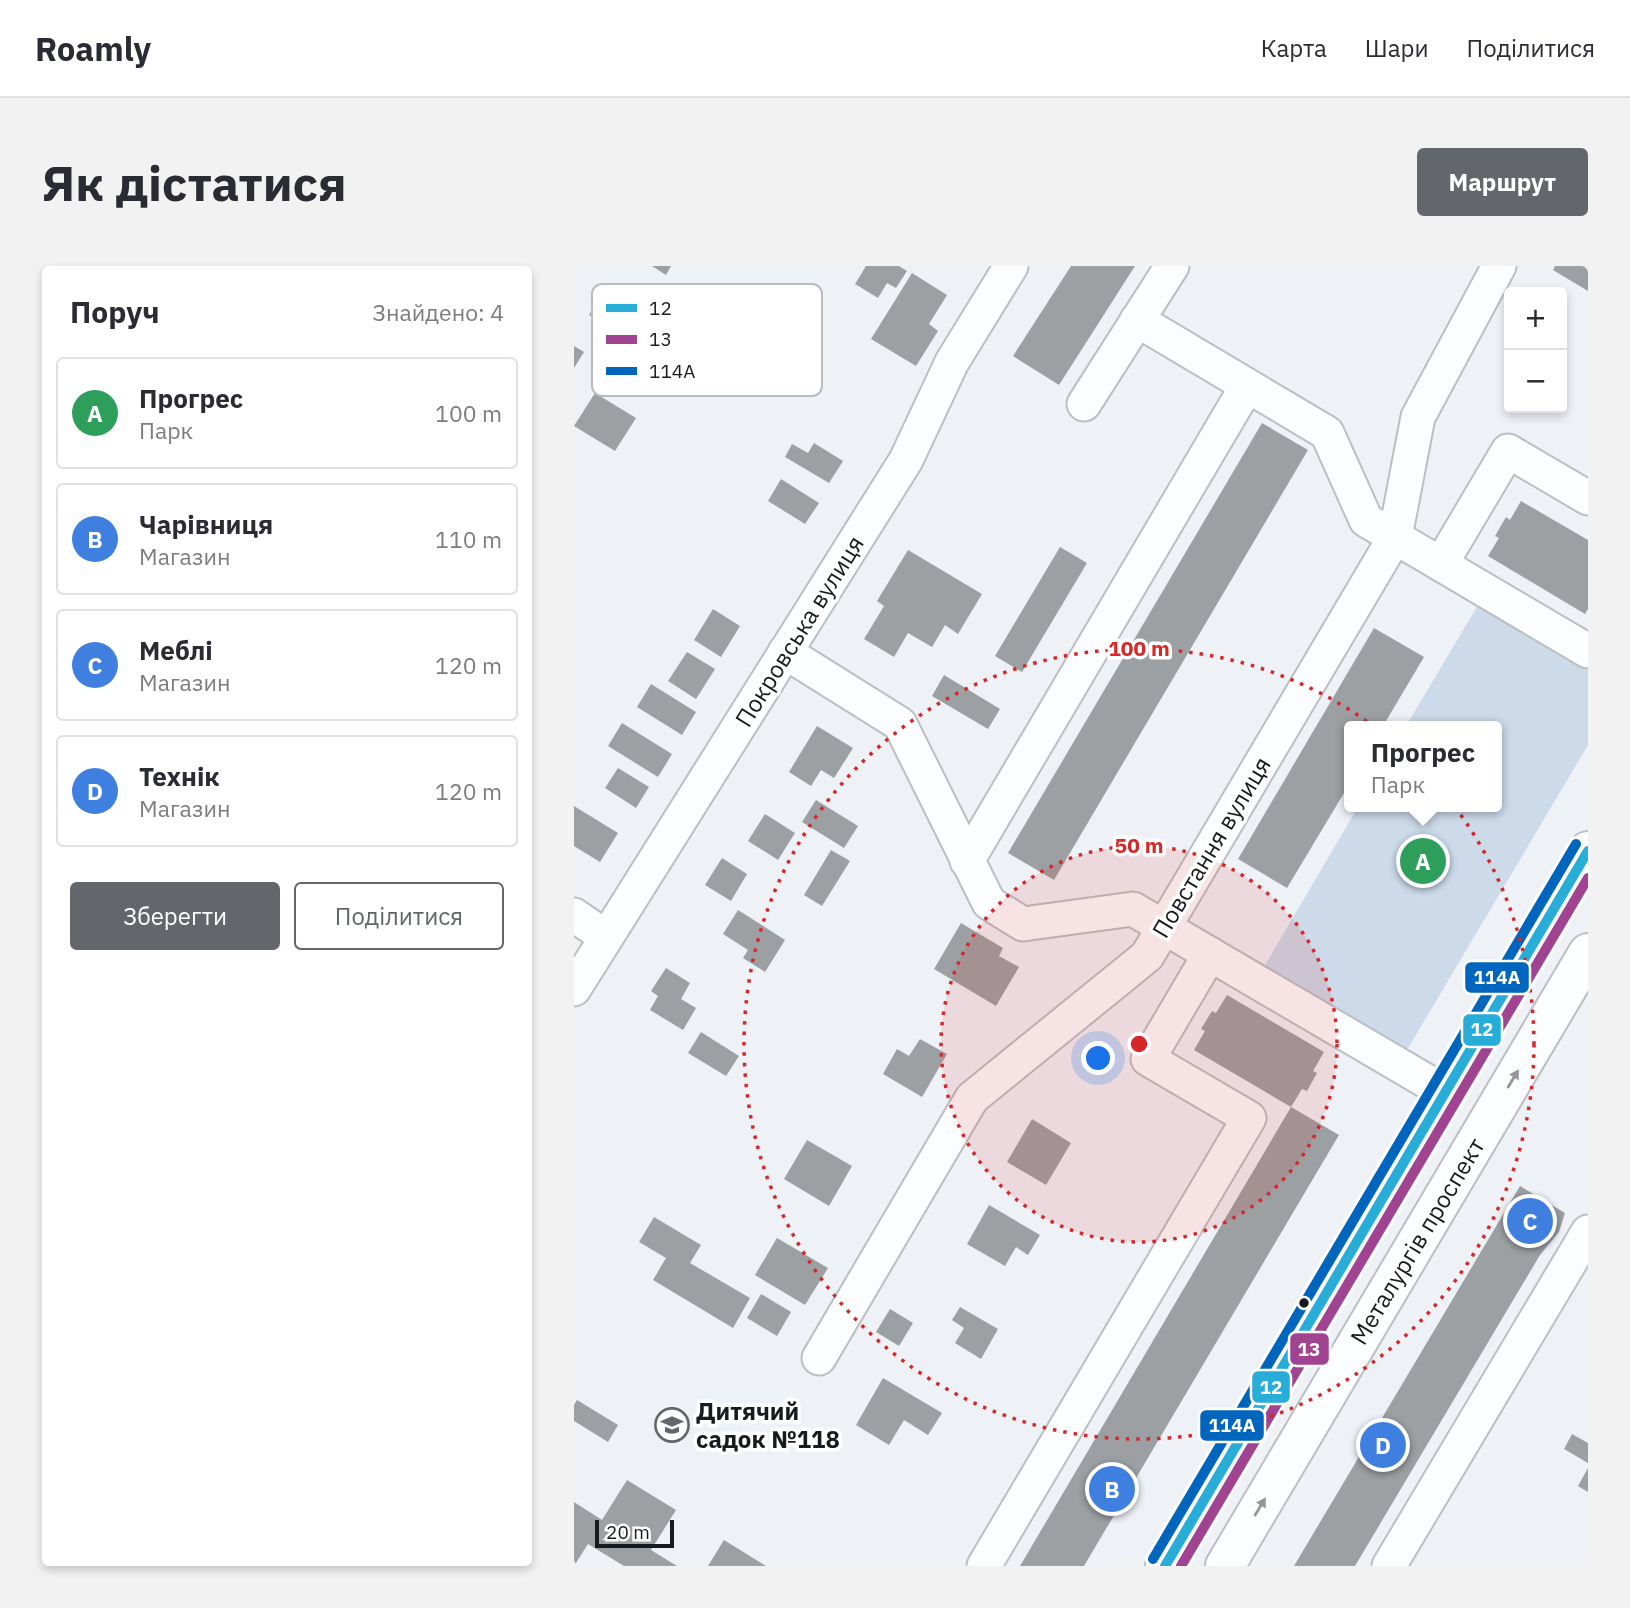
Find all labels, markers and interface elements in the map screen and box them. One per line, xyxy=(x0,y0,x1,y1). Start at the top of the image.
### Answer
text: Roamly xyxy=(35,27,151,70)
text: Карта xyxy=(1261,32,1327,64)
text: Шари xyxy=(1365,32,1429,64)
text: Поділитися xyxy=(1467,32,1595,64)
button: Маршрут xyxy=(1417,148,1588,216)
text: Як дістатися xyxy=(42,151,347,214)
legend xyxy=(592,284,822,396)
map controls xyxy=(1504,287,1567,413)
button: + xyxy=(1504,287,1567,350)
text: Поруч xyxy=(70,292,160,331)
text: 12 xyxy=(649,296,672,320)
text: Знайдено: 4 xyxy=(372,297,504,327)
text: 13 xyxy=(649,327,672,351)
button: − xyxy=(1504,350,1567,413)
text: 114А xyxy=(649,359,695,383)
text: Прогрес xyxy=(139,381,243,415)
text: A xyxy=(87,398,103,428)
text: 100 m xyxy=(435,398,502,428)
text: Парк xyxy=(139,415,193,445)
text: Чарівниця xyxy=(139,507,273,541)
text: B xyxy=(87,524,103,554)
text: 110 m xyxy=(435,524,502,554)
street label: Покровська вулиця xyxy=(727,529,871,733)
text: Магазин xyxy=(139,541,230,571)
text: Меблі xyxy=(139,633,213,667)
text: 100 m xyxy=(1108,634,1170,662)
text: C xyxy=(88,650,102,680)
text: 120 m xyxy=(435,650,502,680)
text: Магазин xyxy=(139,667,230,697)
popup xyxy=(1344,721,1502,812)
text: Прогрес xyxy=(1371,735,1475,769)
street label: Повстання вулиця xyxy=(1144,751,1278,943)
text: Технік xyxy=(139,759,220,793)
text: Парк xyxy=(1371,769,1425,799)
text: D xyxy=(87,776,103,806)
text: 120 m xyxy=(435,776,502,806)
text: Магазин xyxy=(139,793,230,823)
text: 50 m xyxy=(1115,831,1163,859)
pin: A xyxy=(1400,835,1446,887)
button: Зберегти xyxy=(70,882,280,950)
button: Поділитися xyxy=(294,882,504,950)
line badge: 114А xyxy=(1464,961,1530,994)
text: 114А xyxy=(1473,965,1521,989)
line badge: 12 xyxy=(1462,1013,1502,1047)
text: 12 xyxy=(1471,1017,1493,1041)
centre of rings xyxy=(1127,1032,1151,1056)
your location xyxy=(1081,1041,1115,1075)
one-way arrow xyxy=(1507,1070,1519,1089)
street label: Металургів проспект xyxy=(1343,1132,1491,1350)
pin: C xyxy=(1507,1195,1553,1247)
unlabelled marker xyxy=(1297,1296,1311,1310)
line badge: 13 xyxy=(1289,1332,1330,1366)
text: 13 xyxy=(1298,1337,1320,1361)
line badge: 12 xyxy=(1251,1370,1291,1404)
text: 12 xyxy=(1260,1375,1282,1399)
place label: Дитячий садок №118 xyxy=(696,1395,840,1455)
school or university icon: Дитячий садок №118 xyxy=(653,1406,691,1444)
line badge: 114А xyxy=(1199,1409,1265,1442)
text: 114А xyxy=(1208,1413,1256,1437)
pin: D xyxy=(1360,1419,1406,1471)
pin: B xyxy=(1089,1463,1135,1515)
one-way arrow xyxy=(1254,1498,1266,1517)
scale bar xyxy=(595,1517,674,1549)
text: 20 m xyxy=(606,1520,650,1544)

